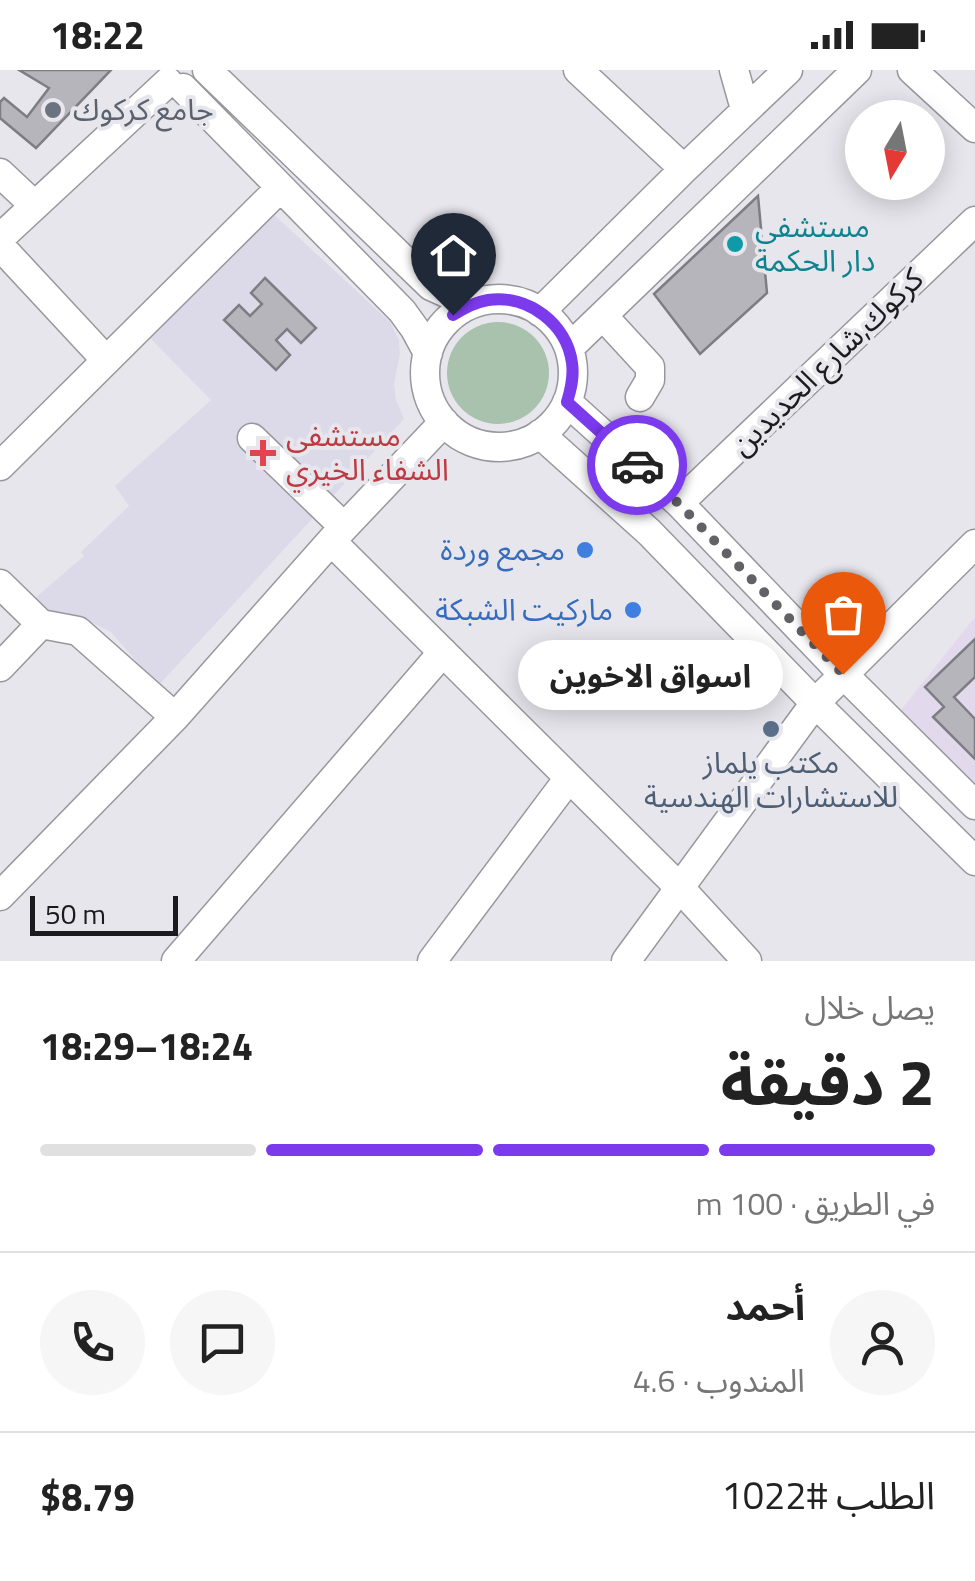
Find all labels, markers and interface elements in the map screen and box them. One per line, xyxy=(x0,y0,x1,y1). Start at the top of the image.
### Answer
text: 18:22 xyxy=(50,6,145,64)
place label: جامع كركوك xyxy=(73,86,214,132)
marker: جامع كركوك xyxy=(42,99,64,121)
north arrow xyxy=(845,100,945,200)
map controls xyxy=(845,100,945,200)
place label: مستشفى دار الحكمة xyxy=(755,203,875,283)
pin xyxy=(411,213,496,316)
icon: home xyxy=(426,228,481,283)
marker: مستشفى دار الحكمة xyxy=(724,233,746,255)
street label: كركوك,شارع الحديدين xyxy=(719,256,934,466)
place label: مستشفى الشفاء الخيري xyxy=(286,412,449,493)
courier xyxy=(587,415,687,515)
icon: car xyxy=(610,438,665,493)
marker: مستشفى الشفاء الخيري xyxy=(250,440,276,466)
place label: مجمع وردة xyxy=(440,526,565,572)
marker: مجمع وردة xyxy=(574,539,596,561)
pin xyxy=(801,572,886,675)
place label: ماركيت الشبكة xyxy=(435,586,613,632)
icon: bag xyxy=(816,587,871,642)
marker: ماركيت الشبكة xyxy=(622,599,644,621)
callout: اسواق الاخوين xyxy=(518,639,783,709)
text: اسواق الاخوين xyxy=(550,651,751,699)
marker: مكتب يلماز للاستشارات الهندسية xyxy=(760,718,782,740)
place label: مكتب يلماز للاستشارات الهندسية xyxy=(644,739,898,819)
scale bar xyxy=(30,891,178,936)
text: 50 m xyxy=(45,892,106,935)
text: يصل خلال xyxy=(804,983,935,1031)
text: 18:24–18:29 xyxy=(40,1017,253,1075)
text: 2 دقيقة xyxy=(721,1031,935,1130)
text: في الطريق · 100 m xyxy=(696,1179,935,1227)
text: أحمد xyxy=(725,1277,805,1335)
button: phone xyxy=(40,1290,145,1395)
button: chat xyxy=(170,1290,275,1395)
button: person xyxy=(830,1290,935,1395)
text: المندوب · 4.6 xyxy=(633,1356,805,1404)
text: الطلب #1022 xyxy=(721,1466,935,1524)
text: $8.79 xyxy=(40,1468,135,1526)

